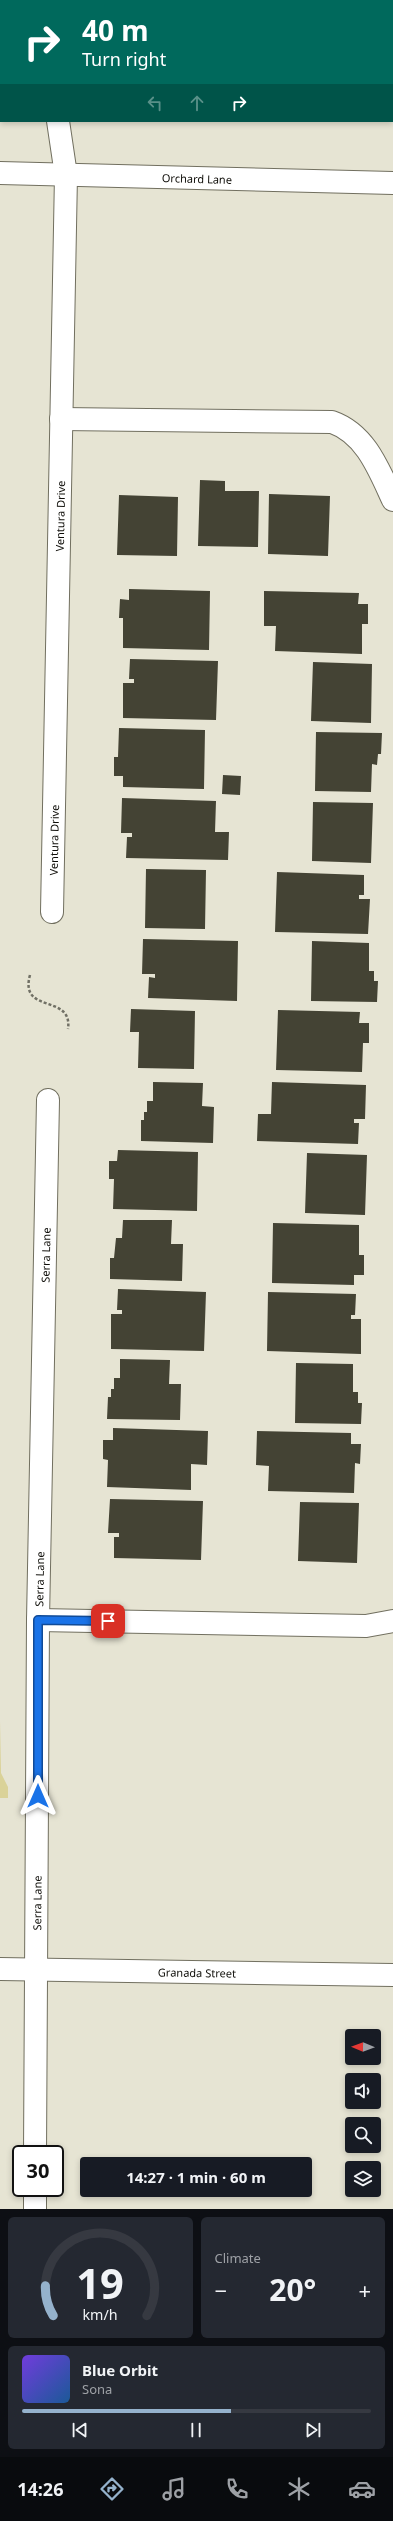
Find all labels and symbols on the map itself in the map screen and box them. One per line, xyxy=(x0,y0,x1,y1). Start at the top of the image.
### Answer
street label: Orchard Lane xyxy=(162,170,232,186)
street label: Ventura Drive xyxy=(51,481,68,552)
street label: Ventura Drive xyxy=(45,804,62,876)
street label: Serra Lane xyxy=(37,1227,53,1283)
street label: Serra Lane xyxy=(31,1551,47,1607)
pin xyxy=(91,1604,125,1638)
position arrow xyxy=(17,1775,59,1817)
street label: Serra Lane xyxy=(29,1875,44,1931)
street label: Granada Street xyxy=(158,1964,236,1980)
north arrow xyxy=(345,2029,381,2065)
speed limit sign: 30 xyxy=(12,2145,64,2197)

